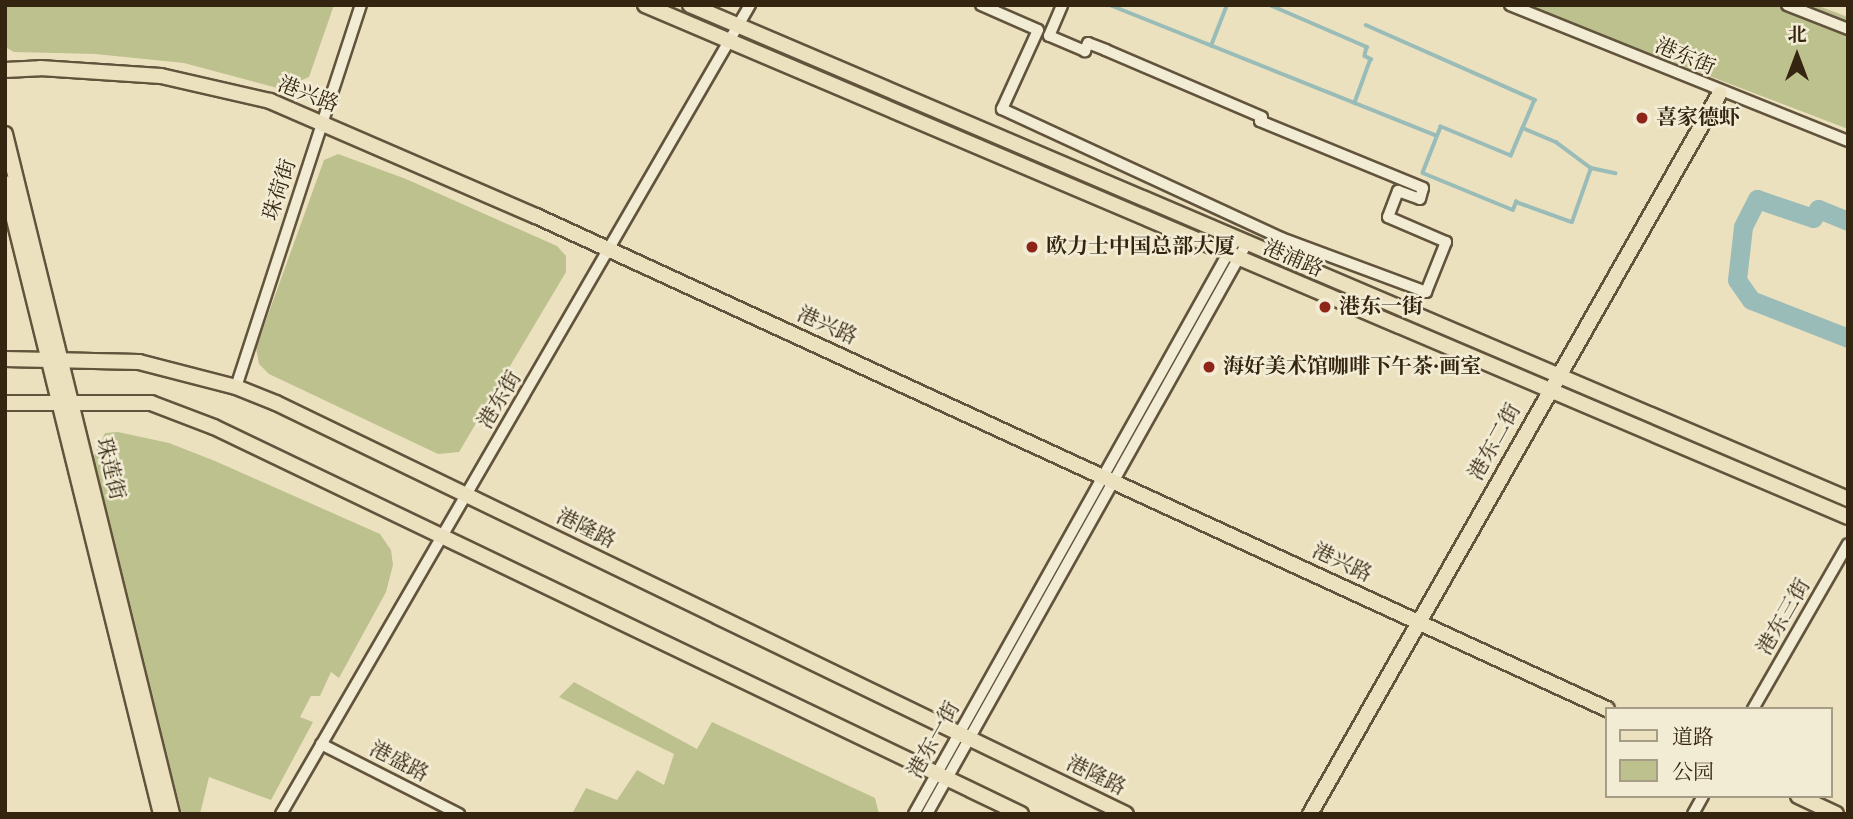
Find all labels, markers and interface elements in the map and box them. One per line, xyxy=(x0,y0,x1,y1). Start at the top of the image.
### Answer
north arrow xyxy=(1762,21,1832,91)
text: 北 xyxy=(1787,22,1807,48)
street label: 港东街 xyxy=(1651,33,1719,81)
street label: 港兴路 xyxy=(274,72,342,118)
place label: 喜家德虾 xyxy=(1656,105,1740,131)
marker: 喜家德虾 xyxy=(1634,110,1650,126)
street label: 珠荷街 xyxy=(258,156,302,224)
place label: 欧力士中国总部大厦 xyxy=(1046,234,1235,260)
street label: 港浦路 xyxy=(1259,235,1327,283)
marker: 欧力士中国总部大厦 xyxy=(1024,239,1040,255)
place label: 港东一街 xyxy=(1339,294,1423,320)
marker: 港东一街 xyxy=(1317,299,1333,315)
street label: 港兴路 xyxy=(793,302,861,350)
place label: 海好美术馆咖啡下午茶·画室 xyxy=(1223,354,1481,380)
marker: 海好美术馆咖啡下午茶·画室 xyxy=(1201,359,1217,375)
street label: 港东街 xyxy=(473,367,527,433)
street label: 港东二街 xyxy=(1464,399,1526,485)
street label: 珠莲街 xyxy=(90,435,130,503)
street label: 港隆路 xyxy=(552,504,620,554)
street label: 港兴路 xyxy=(1308,538,1376,588)
street label: 港东三街 xyxy=(1752,574,1816,660)
street label: 港东一街 xyxy=(903,697,965,783)
legend xyxy=(1604,707,1832,798)
text: 道路 xyxy=(1672,723,1714,752)
street label: 港盛路 xyxy=(365,736,433,788)
street label: 港隆路 xyxy=(1062,751,1130,801)
text: 公园 xyxy=(1672,758,1714,787)

